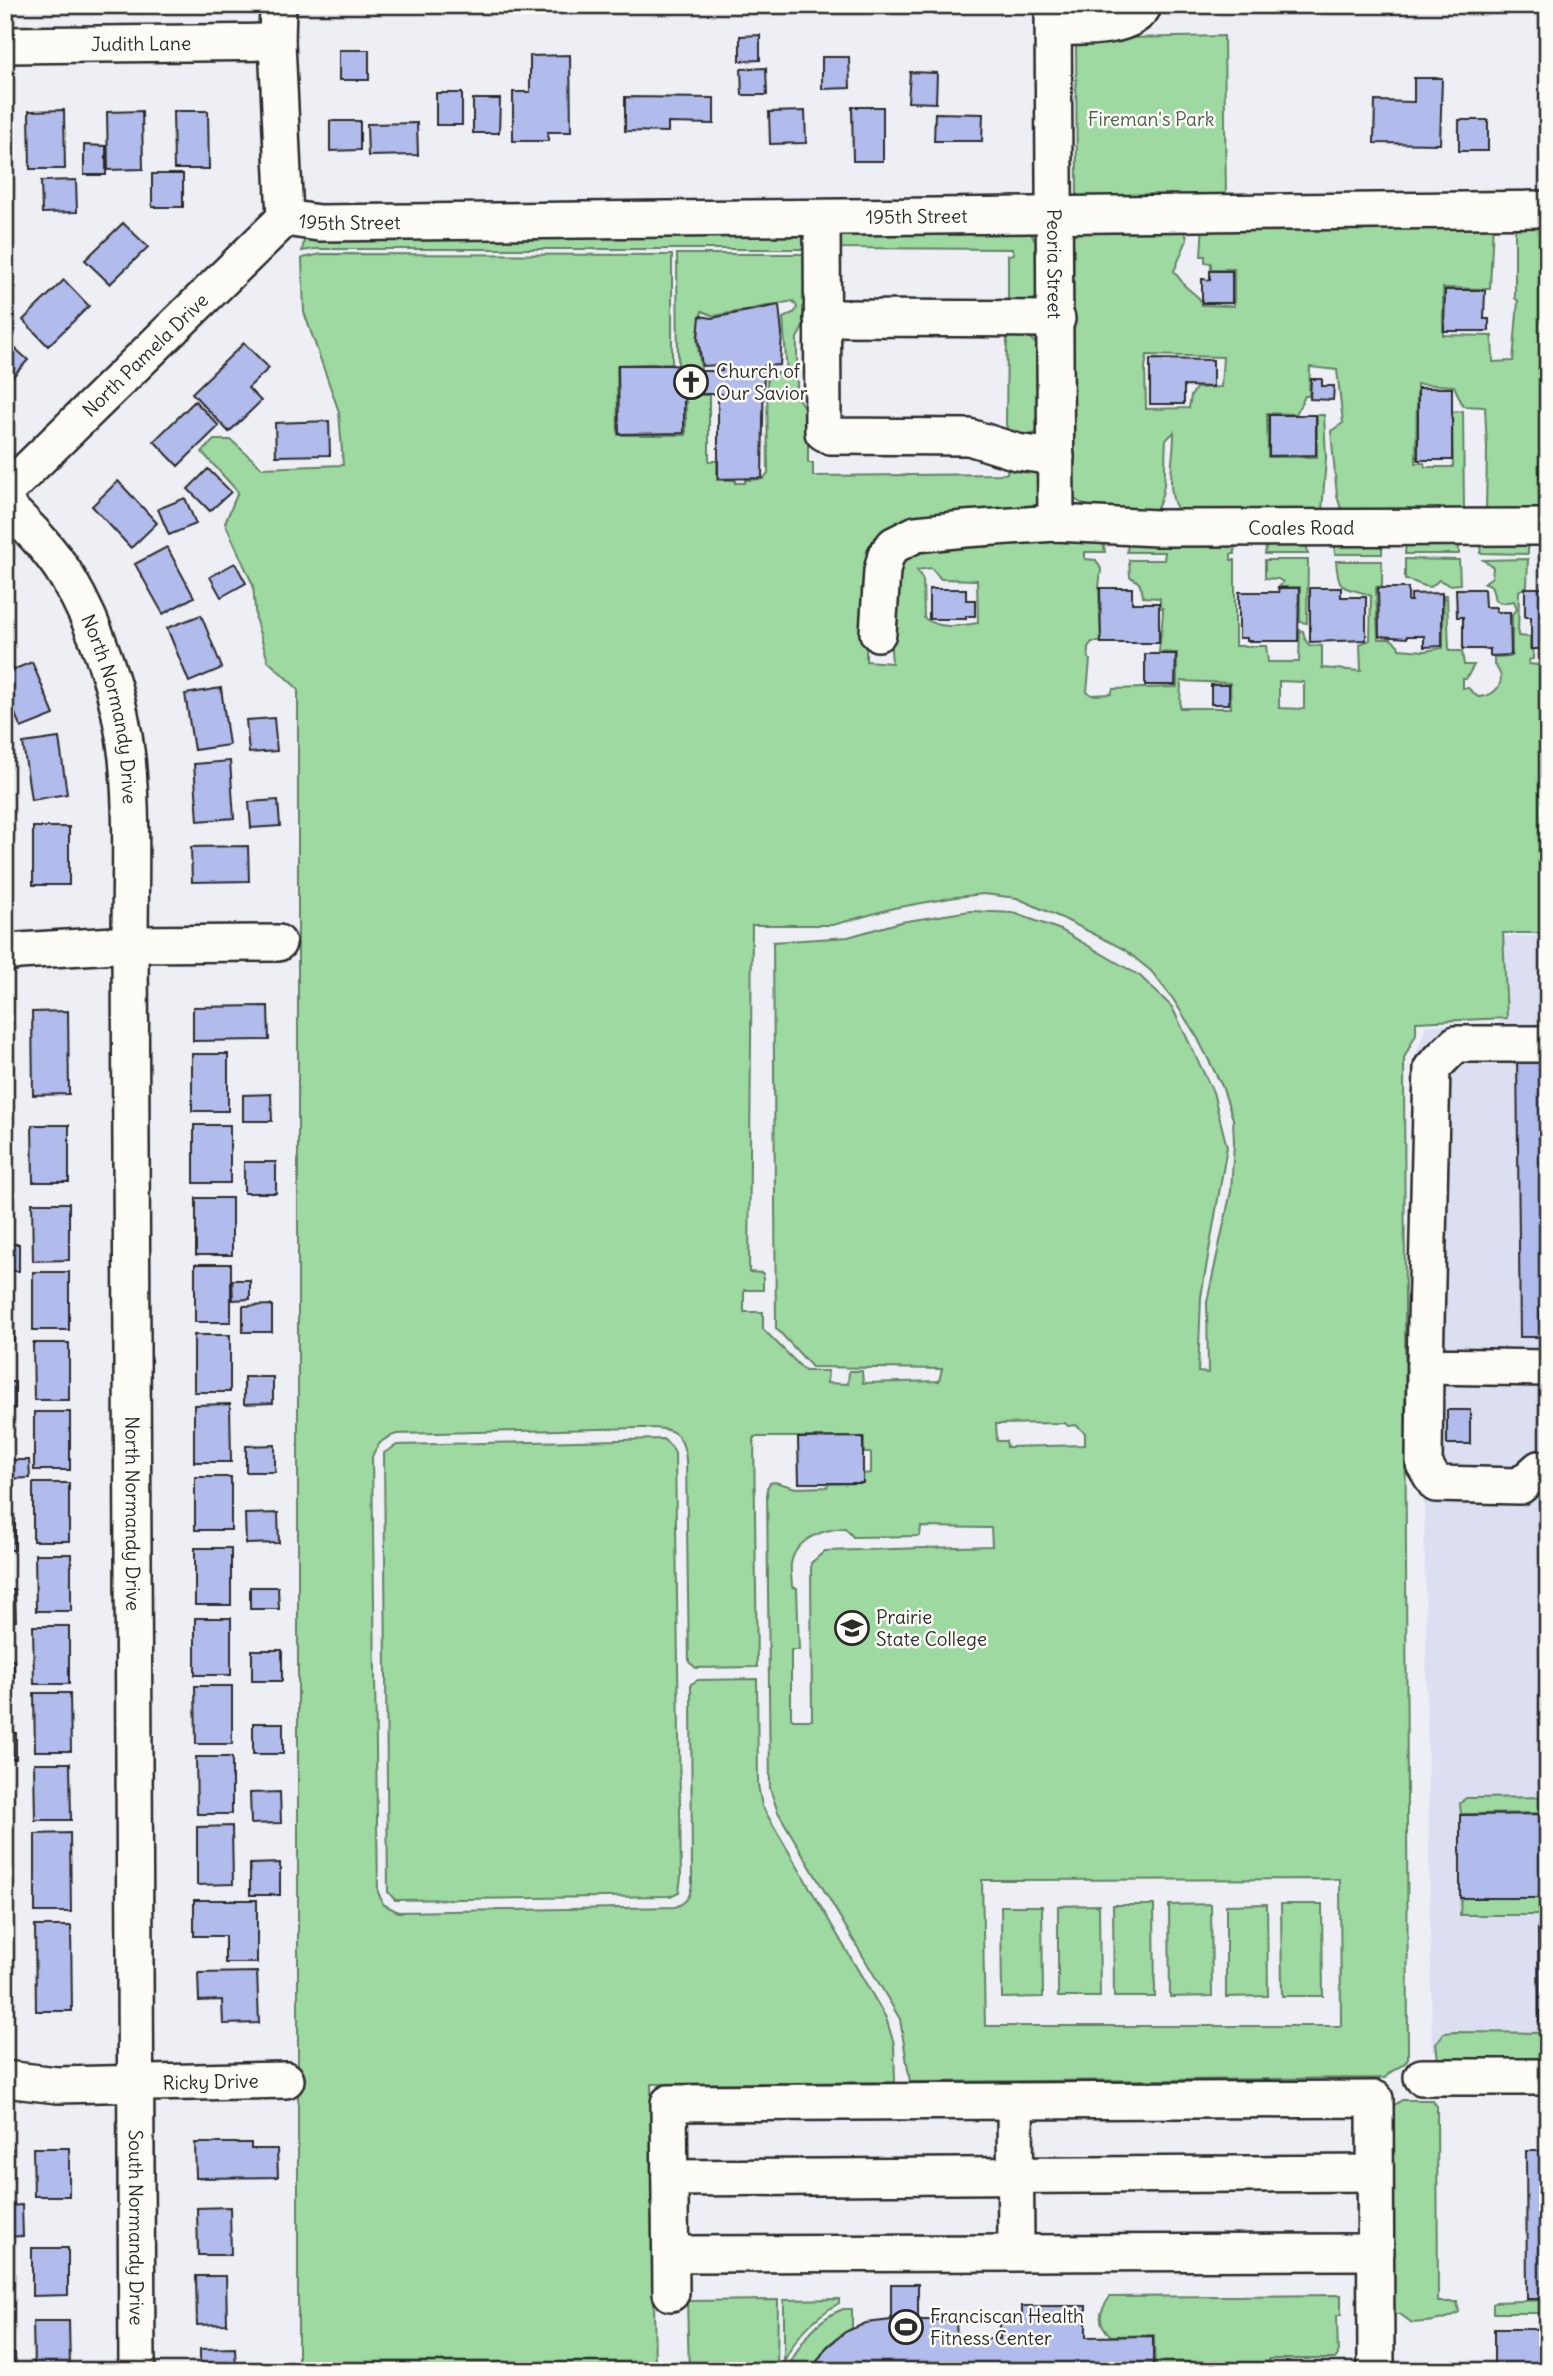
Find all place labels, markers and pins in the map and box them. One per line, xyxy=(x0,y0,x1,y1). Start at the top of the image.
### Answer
place label: Church of Our Savior xyxy=(716,359,808,405)
church icon: Church of Our Savior xyxy=(672,363,710,401)
place label: Prairie State College xyxy=(876,1605,987,1651)
school or university icon: Prairie State College xyxy=(833,1609,871,1647)
place label: Franciscan Health Fitness Center xyxy=(930,2304,1084,2350)
sports icon: Franciscan Health Fitness Center xyxy=(887,2308,925,2346)

